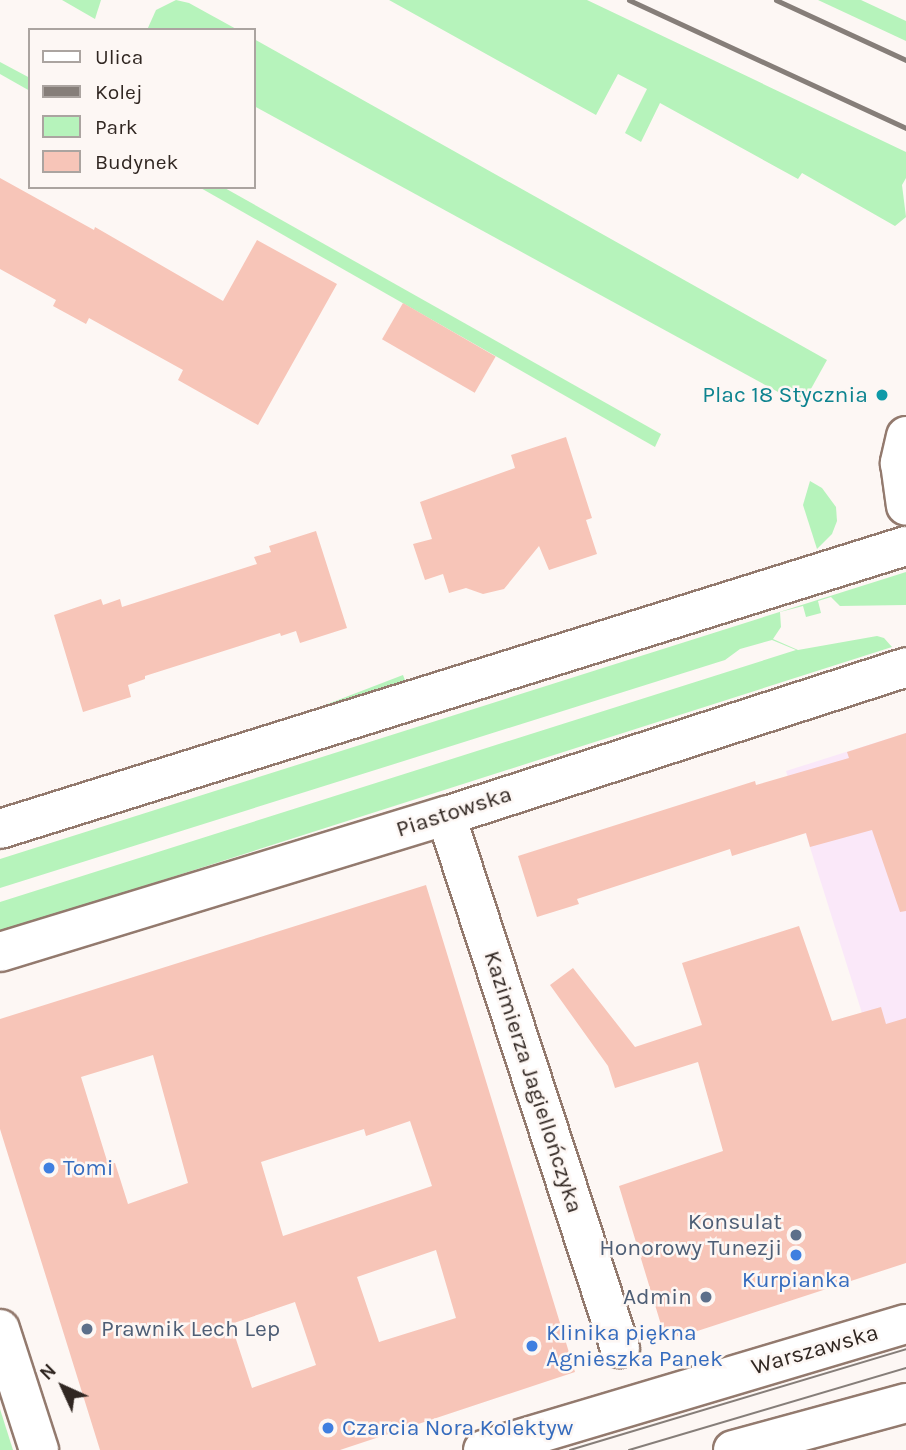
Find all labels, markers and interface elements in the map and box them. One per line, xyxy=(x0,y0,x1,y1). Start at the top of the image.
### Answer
legend xyxy=(28,28,256,189)
text: Ulica xyxy=(95,45,143,69)
text: Kolej xyxy=(95,80,142,104)
text: Park xyxy=(95,115,138,139)
text: Budynek xyxy=(95,150,178,174)
place label: Plac 18 Stycznia xyxy=(702,381,868,409)
marker: Plac 18 Stycznia xyxy=(874,387,890,403)
street label: Piastowska xyxy=(393,780,515,844)
street label: Kazimierza Jagiellończyka xyxy=(478,947,588,1217)
place label: Tomi xyxy=(63,1154,114,1182)
marker: Tomi xyxy=(41,1160,57,1176)
place label: Konsulat Honorowy Tunezji xyxy=(599,1208,782,1262)
marker: Konsulat Honorowy Tunezji xyxy=(788,1227,804,1243)
marker: Kurpianka xyxy=(788,1247,804,1263)
place label: Kurpianka xyxy=(742,1266,850,1294)
place label: Admin xyxy=(623,1283,692,1311)
marker: Admin xyxy=(698,1289,714,1305)
place label: Prawnik Lech Lep xyxy=(101,1315,280,1343)
place label: Klinika piękna Agnieszka Panek xyxy=(546,1319,723,1373)
street label: Warszawska xyxy=(748,1319,882,1381)
marker: Prawnik Lech Lep xyxy=(79,1321,95,1337)
marker: Klinika piękna Agnieszka Panek xyxy=(524,1338,540,1354)
north arrow xyxy=(28,1352,98,1422)
text: N xyxy=(36,1360,61,1385)
place label: Czarcia Nora Kolektyw xyxy=(342,1414,573,1442)
marker: Czarcia Nora Kolektyw xyxy=(320,1420,336,1436)

